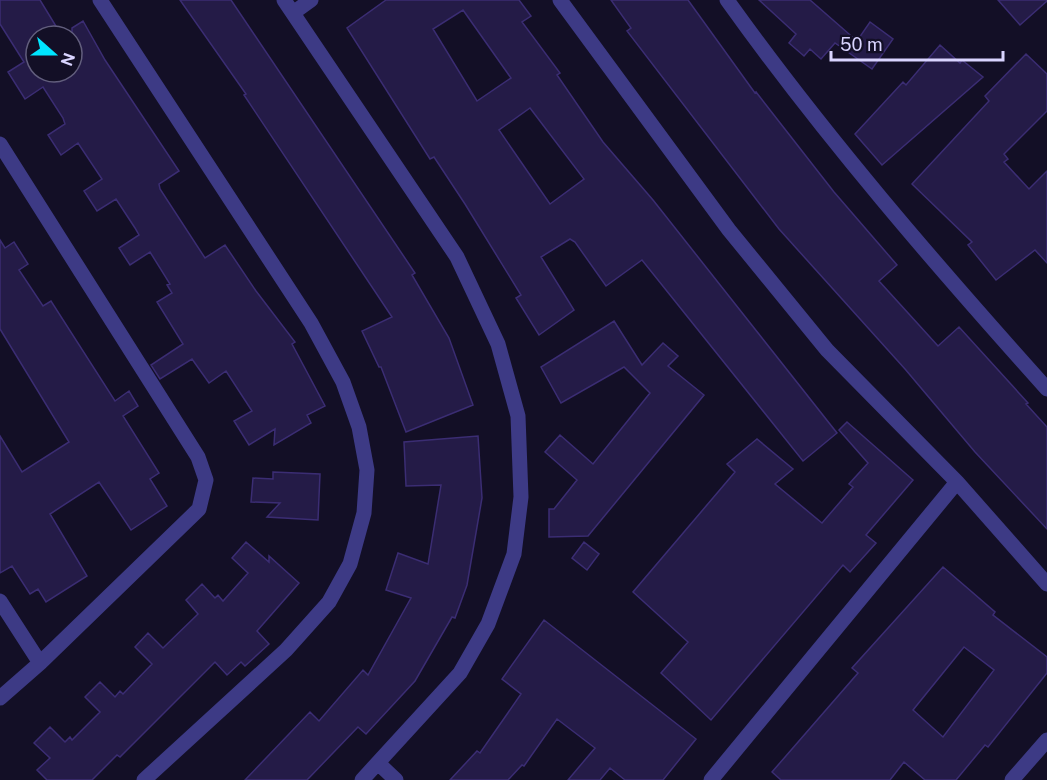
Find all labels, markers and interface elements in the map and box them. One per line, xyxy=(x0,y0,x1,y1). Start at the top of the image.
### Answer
north arrow xyxy=(24,24,84,84)
scale bar xyxy=(831,24,1004,62)
text: 50 m xyxy=(840,34,883,55)
text: N xyxy=(56,50,79,68)

